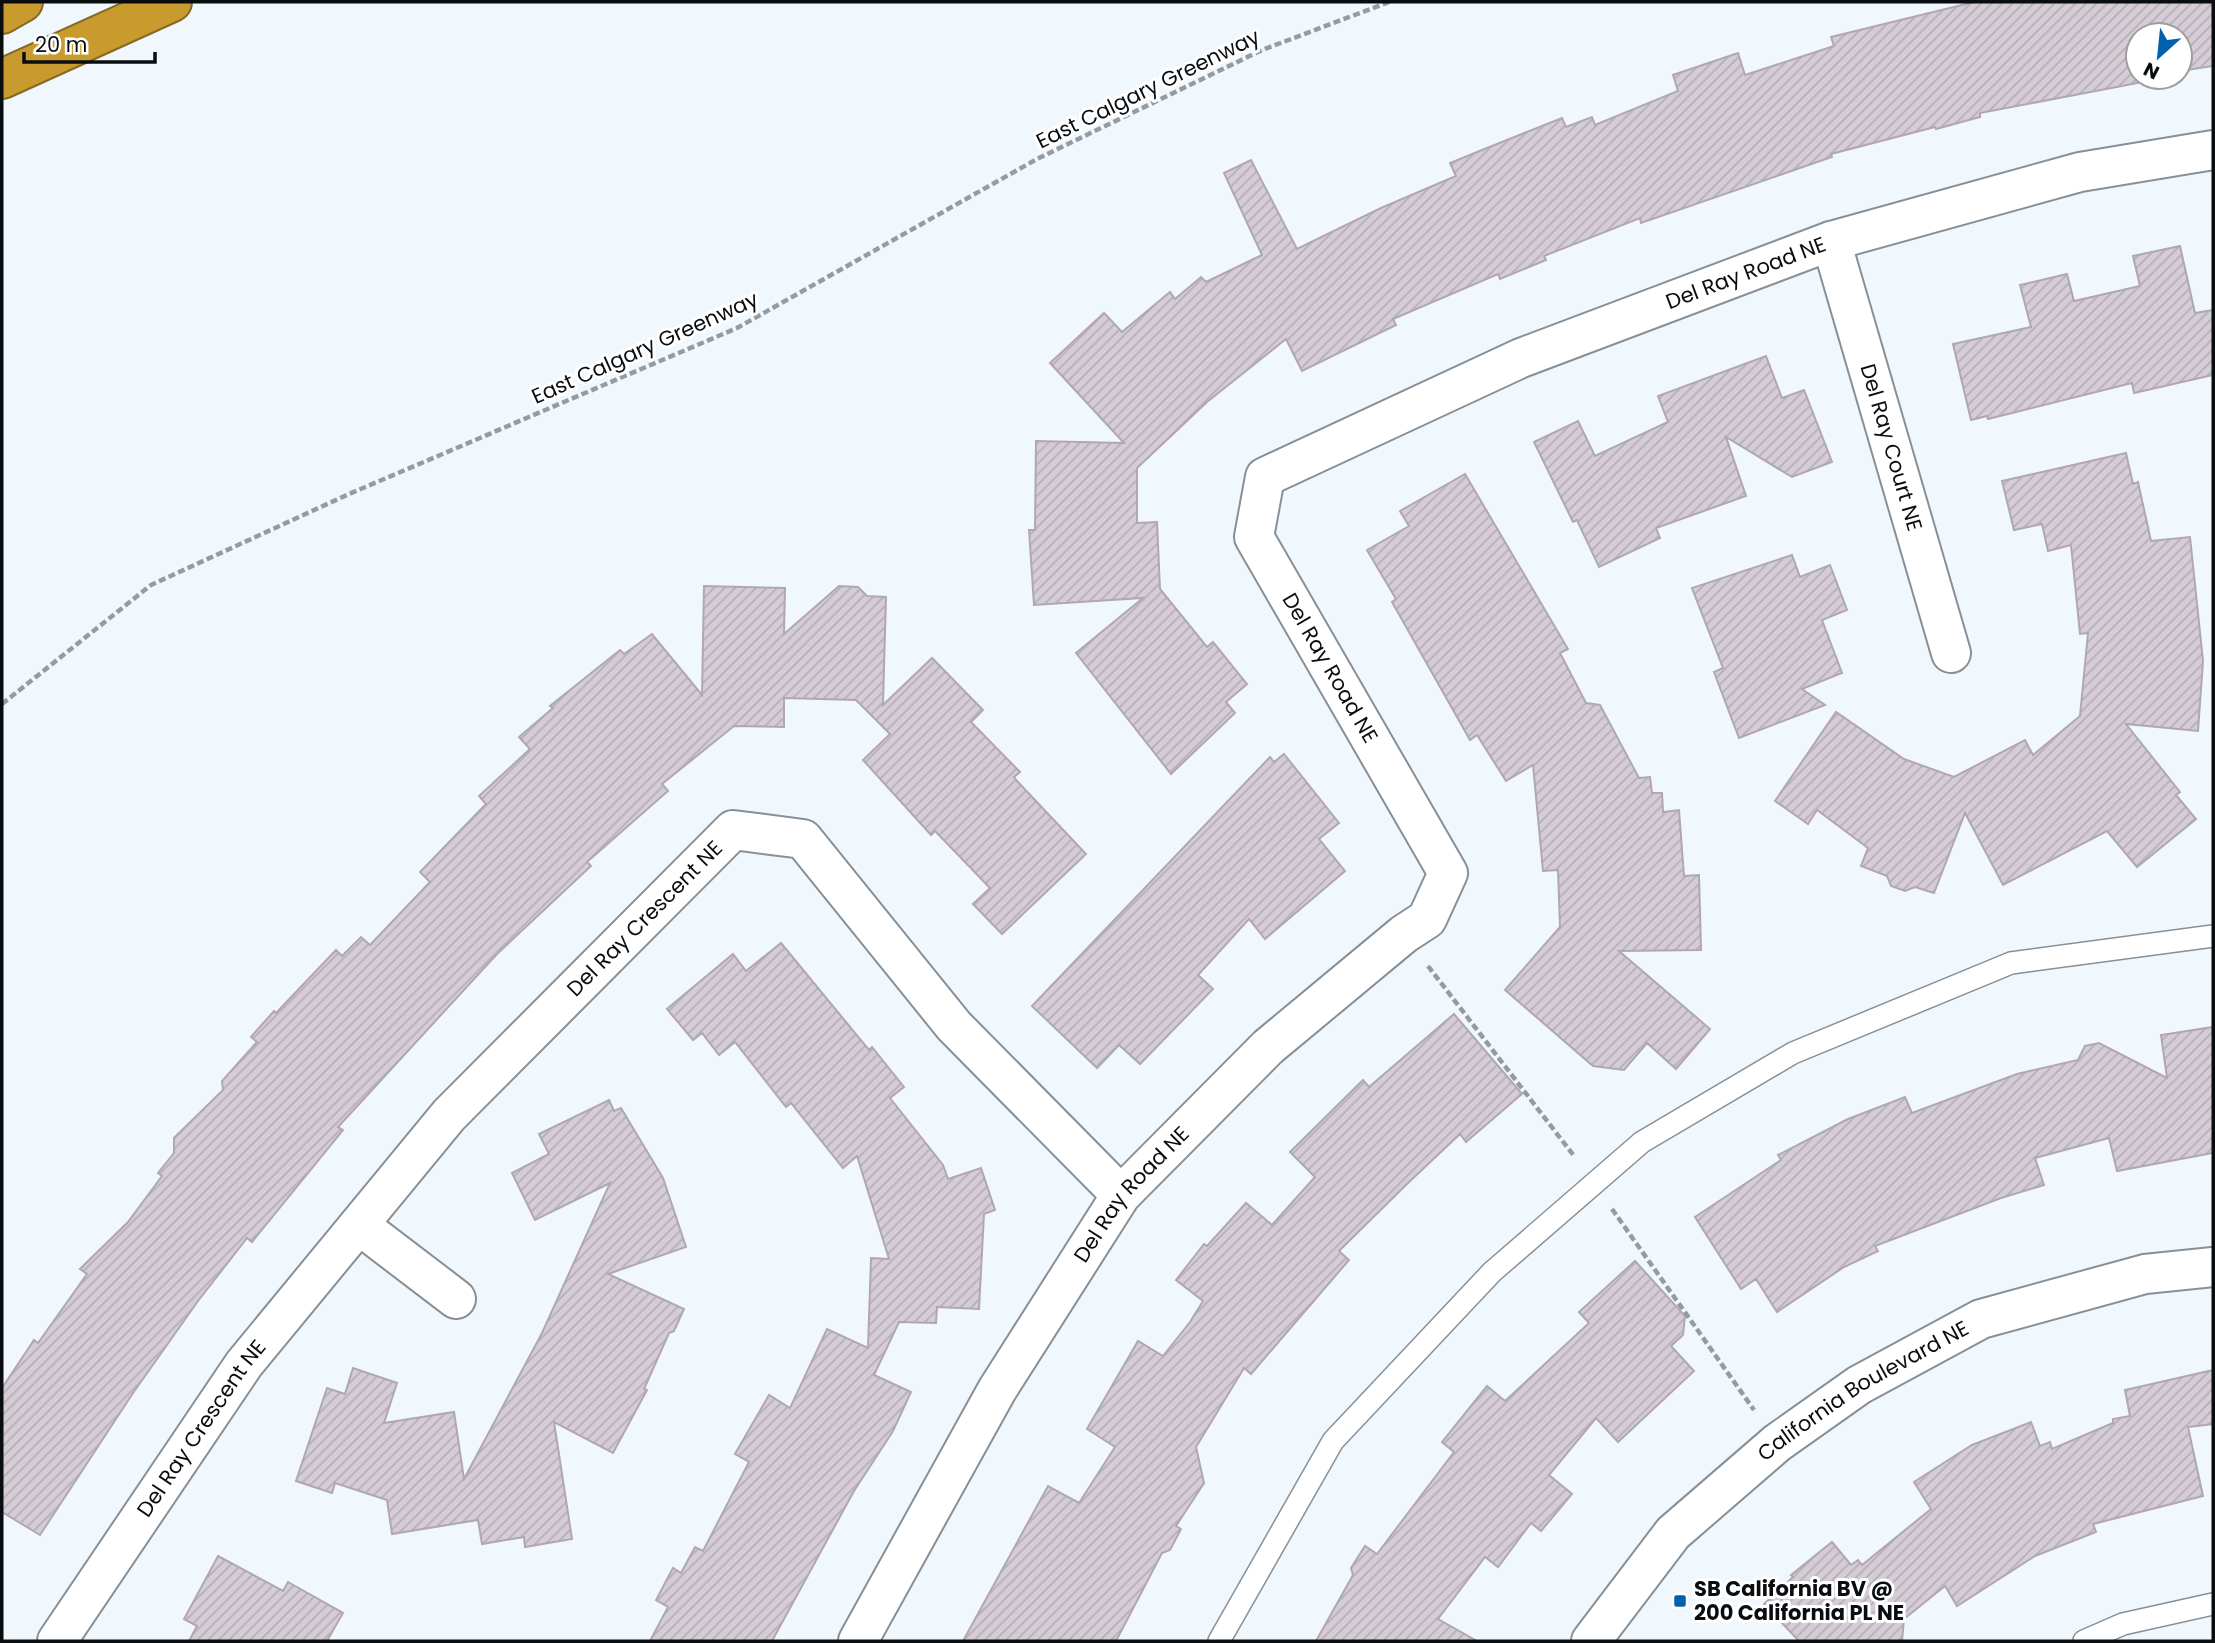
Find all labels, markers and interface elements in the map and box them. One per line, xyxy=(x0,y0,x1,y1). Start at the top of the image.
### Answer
scale bar xyxy=(24,21,156,65)
north arrow xyxy=(2124,21,2194,91)
street label: East Calgary Greenway xyxy=(1031,22,1265,155)
text: 20 m xyxy=(35,30,88,59)
text: N xyxy=(2139,55,2164,86)
street label: Del Ray Road NE xyxy=(1661,229,1830,316)
street label: East Calgary Greenway xyxy=(527,284,763,411)
street label: Del Ray Court NE xyxy=(1854,360,1930,534)
street label: Del Ray Road NE xyxy=(1276,587,1385,748)
street label: Del Ray Crescent NE xyxy=(560,834,728,1003)
street label: Del Ray Road NE xyxy=(1067,1120,1195,1268)
street label: California Boulevard NE xyxy=(1751,1313,1974,1468)
street label: Del Ray Crescent NE xyxy=(130,1333,272,1523)
place label: SB California BV @ 200 California PL NE xyxy=(1694,1574,1904,1627)
marker: SB California BV @ 200 California PL NE xyxy=(1672,1593,1688,1609)

